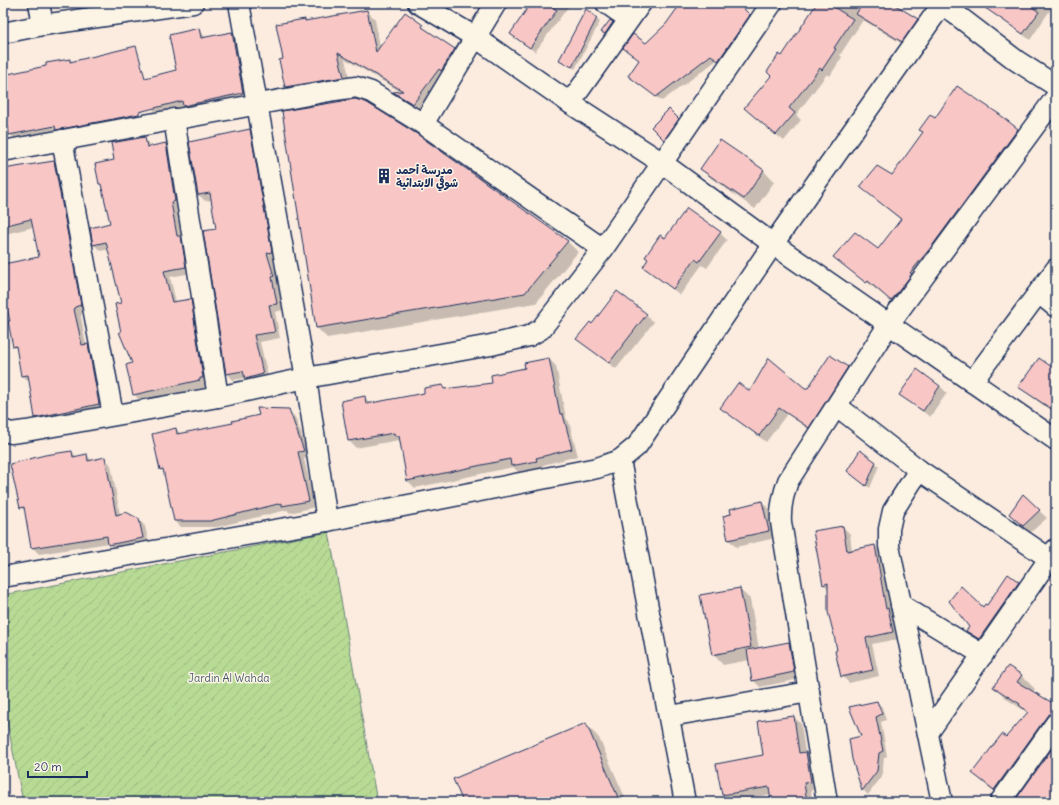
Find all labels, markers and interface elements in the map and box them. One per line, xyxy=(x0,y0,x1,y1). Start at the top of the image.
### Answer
place label: مدرسة أحمد شوقي الابتدائية xyxy=(396,163,458,192)
building icon: مدرسة أحمد شوقي الابتدائية xyxy=(375,167,393,185)
park label: Jardin Al Wahda xyxy=(188,671,270,685)
scale bar xyxy=(28,753,87,779)
text: 20 m xyxy=(34,759,62,774)

